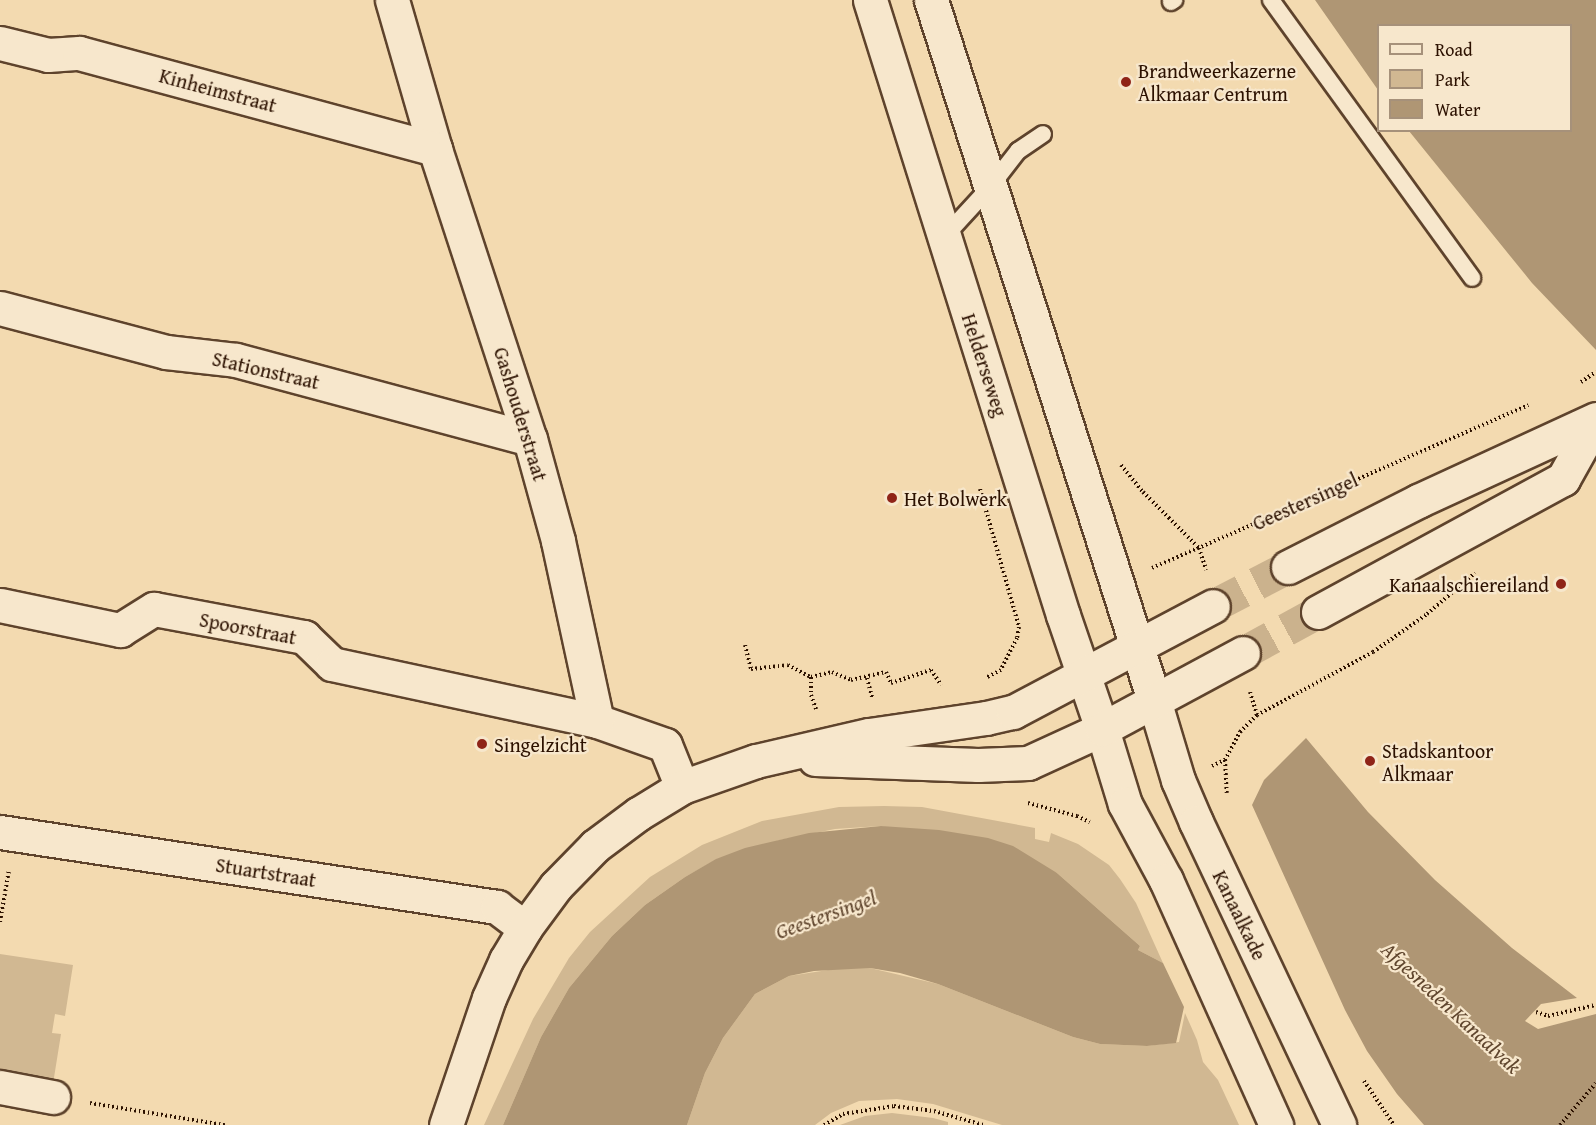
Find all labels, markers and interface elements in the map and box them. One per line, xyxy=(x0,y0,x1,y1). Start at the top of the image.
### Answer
legend xyxy=(1377,24,1572,132)
text: Road xyxy=(1435,36,1473,63)
place label: Brandweerkazerne Alkmaar Centrum xyxy=(1138,58,1296,105)
street label: Kinheimstraat xyxy=(157,63,279,117)
text: Park xyxy=(1435,66,1470,93)
marker: Brandweerkazerne Alkmaar Centrum xyxy=(1119,75,1133,89)
text: Water xyxy=(1435,96,1480,123)
street label: Helderseweg xyxy=(957,310,1013,420)
street label: Gashouderstraat xyxy=(489,344,553,484)
street label: Stationstraat xyxy=(210,346,322,394)
street label: Geestersingel xyxy=(1249,467,1361,535)
place label: Het Bolwerk xyxy=(904,486,1007,510)
marker: Het Bolwerk xyxy=(885,491,899,505)
place label: Kanaalschiereiland xyxy=(1389,572,1549,596)
marker: Kanaalschiereiland xyxy=(1554,577,1568,591)
street label: Spoorstraat xyxy=(198,607,298,649)
place label: Singelzicht xyxy=(494,732,587,756)
marker: Singelzicht xyxy=(475,737,489,751)
place label: Stadskantoor Alkmaar xyxy=(1382,738,1493,785)
marker: Stadskantoor Alkmaar xyxy=(1363,754,1377,768)
street label: Stuartstraat xyxy=(214,852,318,892)
street label: Kanaalkade xyxy=(1208,866,1272,964)
water label: Geestersingel xyxy=(772,885,880,945)
water label: Afgesneden Kanaalvak xyxy=(1376,937,1526,1079)

